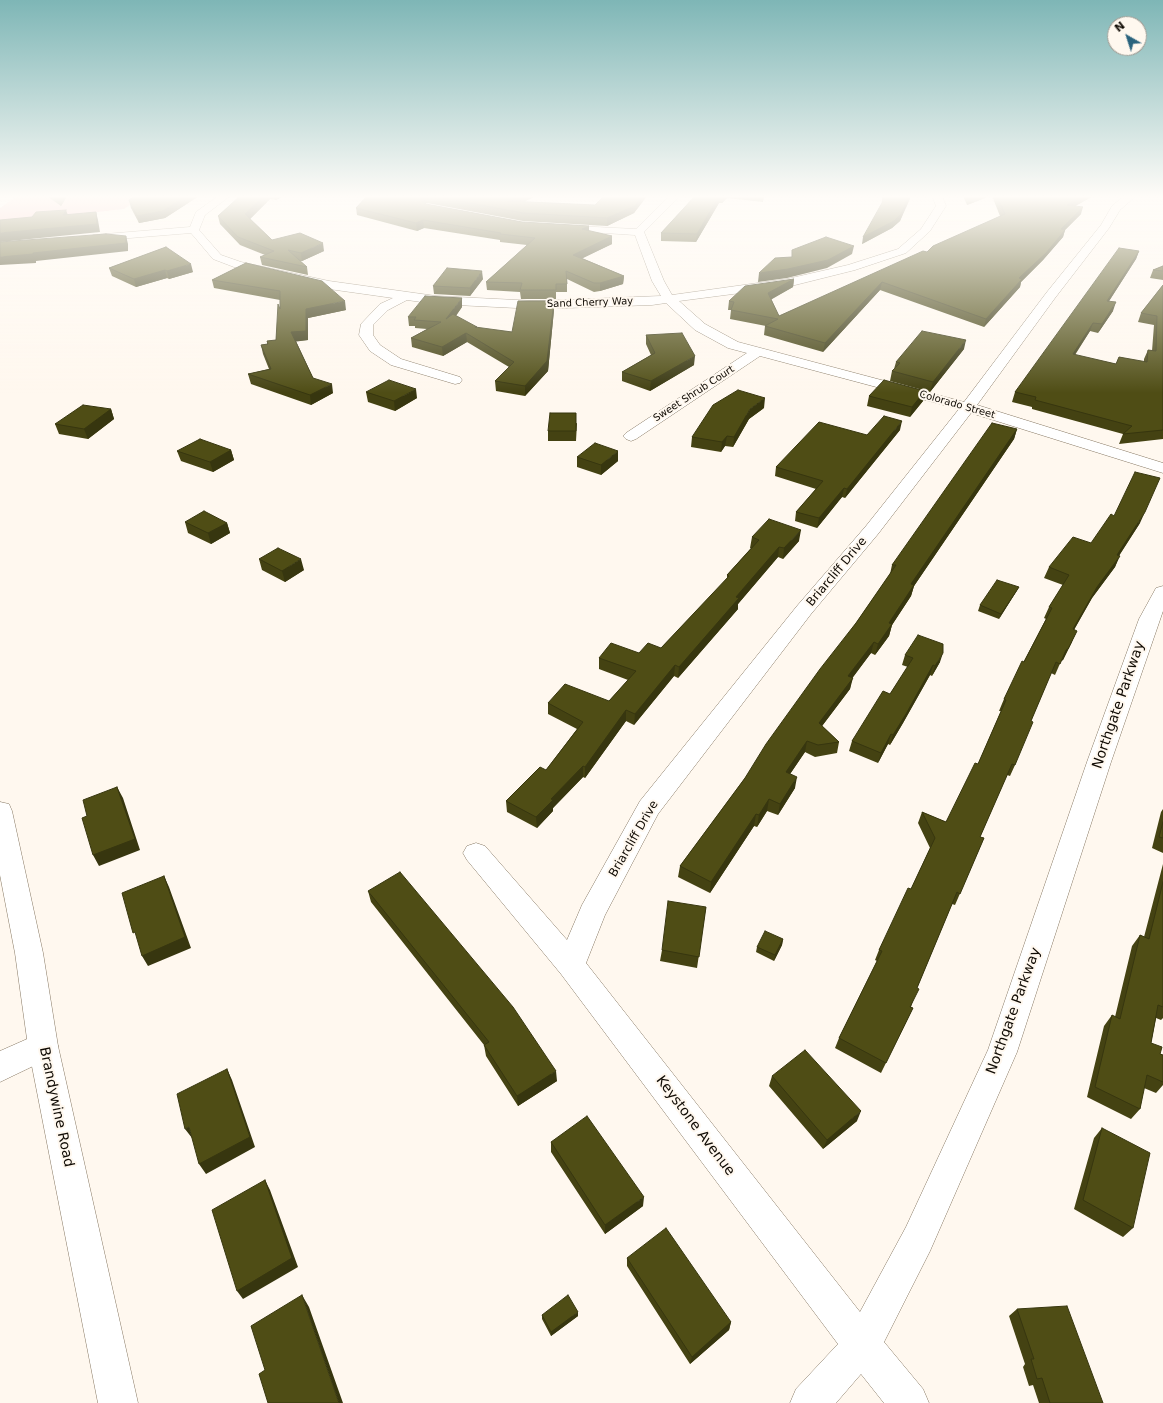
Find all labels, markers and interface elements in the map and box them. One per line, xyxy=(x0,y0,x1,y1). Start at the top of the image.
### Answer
north arrow xyxy=(1107,16,1147,56)
text: N xyxy=(1112,19,1127,35)
street label: Sand Cherry Way xyxy=(547,295,633,311)
street label: Sweet Shrub Court xyxy=(651,363,737,425)
street label: Colorado Street xyxy=(918,388,996,422)
street label: Briarcliff Drive xyxy=(804,534,870,610)
street label: Northgate Parkway xyxy=(1089,639,1149,771)
street label: Briarcliff Drive xyxy=(606,798,662,880)
street label: Northgate Parkway xyxy=(983,945,1045,1077)
street label: Brandywine Road xyxy=(35,1045,77,1169)
street label: Keystone Avenue xyxy=(652,1073,738,1179)

